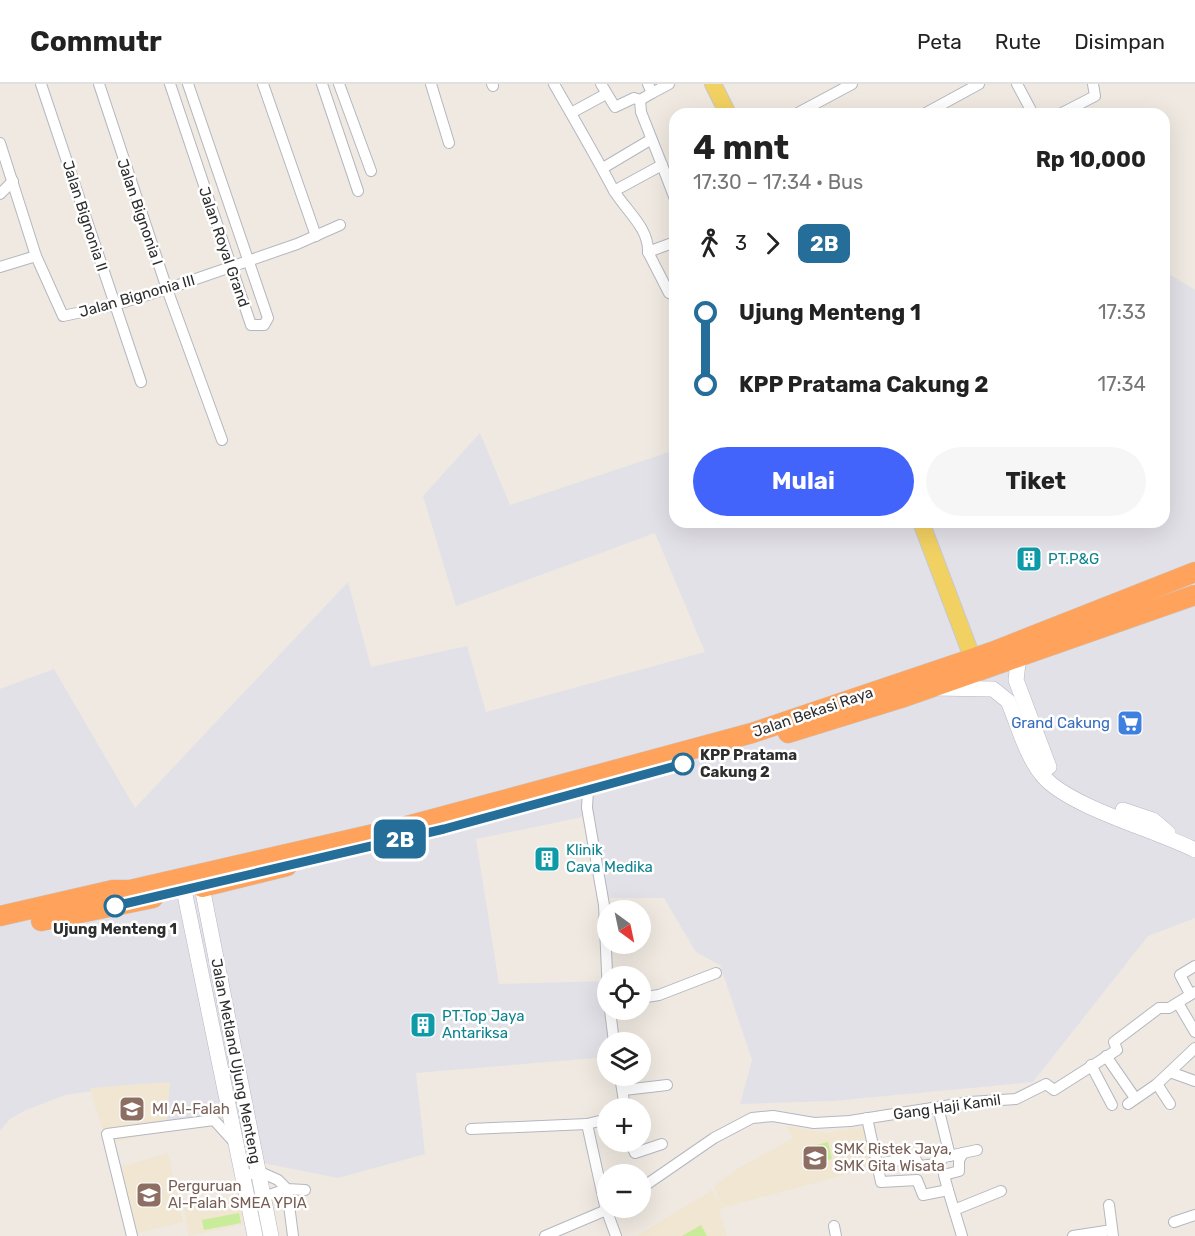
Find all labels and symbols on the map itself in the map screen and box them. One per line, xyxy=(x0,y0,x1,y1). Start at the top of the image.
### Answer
street label: Jalan Bignonia I xyxy=(113,156,167,268)
street label: Jalan Bignonia II xyxy=(59,158,111,274)
street label: Jalan Royal Grand xyxy=(195,184,253,310)
street label: Jalan Bignonia III xyxy=(77,271,197,321)
building icon: PT.P&G xyxy=(1014,544,1044,574)
place label: PT.P&G xyxy=(1048,550,1099,568)
street label: Jalan Bekasi Raya xyxy=(751,683,875,741)
supermarket icon: Grand Cakung xyxy=(1115,708,1145,738)
place label: Grand Cakung xyxy=(1011,714,1110,732)
place label: KPP Pratama Cakung 2 xyxy=(700,746,797,781)
marker: KPP Pratama Cakung 2 xyxy=(672,753,694,775)
line badge: 2B xyxy=(373,820,427,858)
place label: Klinik Cava Medika xyxy=(566,841,653,876)
building icon: Klinik Cava Medika xyxy=(532,844,562,874)
marker: Ujung Menteng 1 xyxy=(104,895,126,917)
north arrow xyxy=(597,900,651,954)
place label: Ujung Menteng 1 xyxy=(53,920,177,938)
street label: Jalan Metland Ujung Menteng xyxy=(207,957,265,1165)
place label: PT.Top Jaya Antariksa xyxy=(442,1007,524,1042)
building icon: PT.Top Jaya Antariksa xyxy=(408,1010,438,1040)
street label: Gang Haji Kamil xyxy=(892,1091,1002,1123)
school or university icon: MI Al-Falah xyxy=(117,1094,147,1124)
place label: MI Al-Falah xyxy=(152,1100,230,1118)
place label: SMK Ristek Jaya, SMK Gita Wisata xyxy=(834,1140,952,1175)
school or university icon: SMK Ristek Jaya, SMK Gita Wisata xyxy=(800,1143,830,1173)
place label: Perguruan Al-Falah SMEA YPIA xyxy=(168,1177,307,1212)
school or university icon: Perguruan Al-Falah SMEA YPIA xyxy=(134,1180,164,1210)

